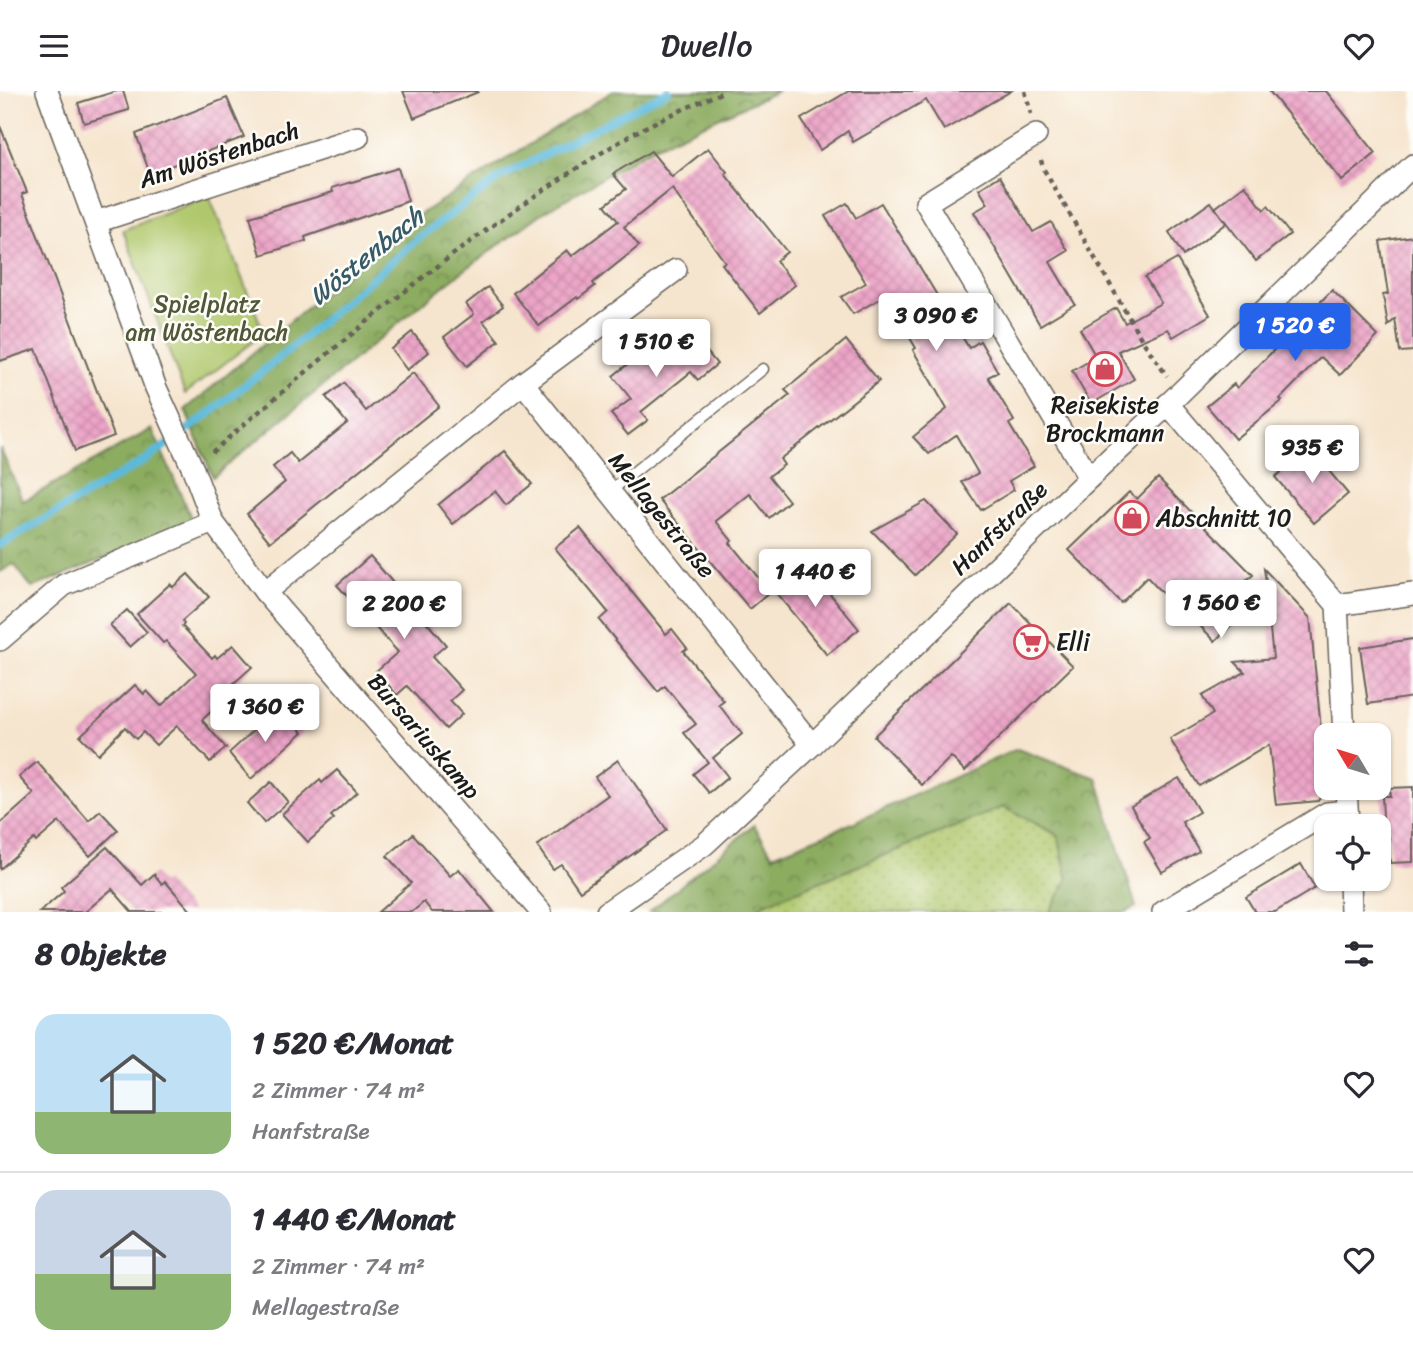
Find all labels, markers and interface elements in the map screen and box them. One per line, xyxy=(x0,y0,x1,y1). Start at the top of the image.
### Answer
text: Dwello xyxy=(660,17,753,74)
icon: menu xyxy=(35,27,73,65)
icon: heart xyxy=(1340,27,1378,65)
street label: Am Wöstenbach xyxy=(132,109,305,201)
water label: Wöstenbach xyxy=(298,193,436,317)
park label: Spielplatz am Wöstenbach xyxy=(126,283,288,353)
pin: 3 090 € xyxy=(871,293,1001,353)
text: 3 090 € xyxy=(894,295,978,336)
pin: 1 520 € xyxy=(1230,303,1360,363)
text: 1 520 € xyxy=(1256,305,1334,346)
pin: 1 510 € xyxy=(591,320,721,379)
text: 1 510 € xyxy=(618,321,694,362)
shop icon: Reisekiste Brockmann xyxy=(1086,350,1124,388)
place label: Reisekiste Brockmann xyxy=(1046,384,1164,454)
pin: 935 € xyxy=(1263,425,1361,485)
text: 935 € xyxy=(1281,427,1343,468)
street label: Mellagestraße xyxy=(597,442,727,588)
street label: Hanfstraße xyxy=(940,470,1058,586)
place label: Abschnitt 10 xyxy=(1155,497,1292,539)
shop icon: Abschnitt 10 xyxy=(1113,499,1151,537)
pin: 1 440 € xyxy=(750,549,880,609)
text: 1 440 € xyxy=(775,551,855,592)
pin: 2 200 € xyxy=(339,581,469,641)
pin: 1 560 € xyxy=(1156,581,1286,640)
text: 1 560 € xyxy=(1182,582,1260,623)
text: 2 200 € xyxy=(363,583,445,624)
place label: Elli xyxy=(1056,621,1091,663)
supermarket icon: Elli xyxy=(1012,623,1050,661)
street label: Bursariuskamp xyxy=(357,663,492,809)
pin: 1 360 € xyxy=(200,685,330,744)
text: 1 360 € xyxy=(226,686,304,727)
north arrow xyxy=(1314,723,1391,800)
map controls xyxy=(1314,723,1391,891)
button: locate xyxy=(1314,814,1391,891)
text: 8 Objekte xyxy=(35,927,166,981)
icon: filters xyxy=(1340,935,1378,973)
text: 1 520 €/Monat xyxy=(252,1016,454,1070)
icon: home xyxy=(91,1042,175,1126)
icon: heart xyxy=(1340,1065,1378,1103)
text: 2 Zimmer · 74 m² xyxy=(252,1070,425,1111)
text: Hanfstraße xyxy=(252,1111,370,1152)
text: 1 440 €/Monat xyxy=(252,1192,456,1246)
icon: home xyxy=(91,1218,175,1302)
icon: heart xyxy=(1340,1241,1378,1279)
text: 2 Zimmer · 74 m² xyxy=(252,1246,425,1287)
text: Mellagestraße xyxy=(252,1287,399,1328)

